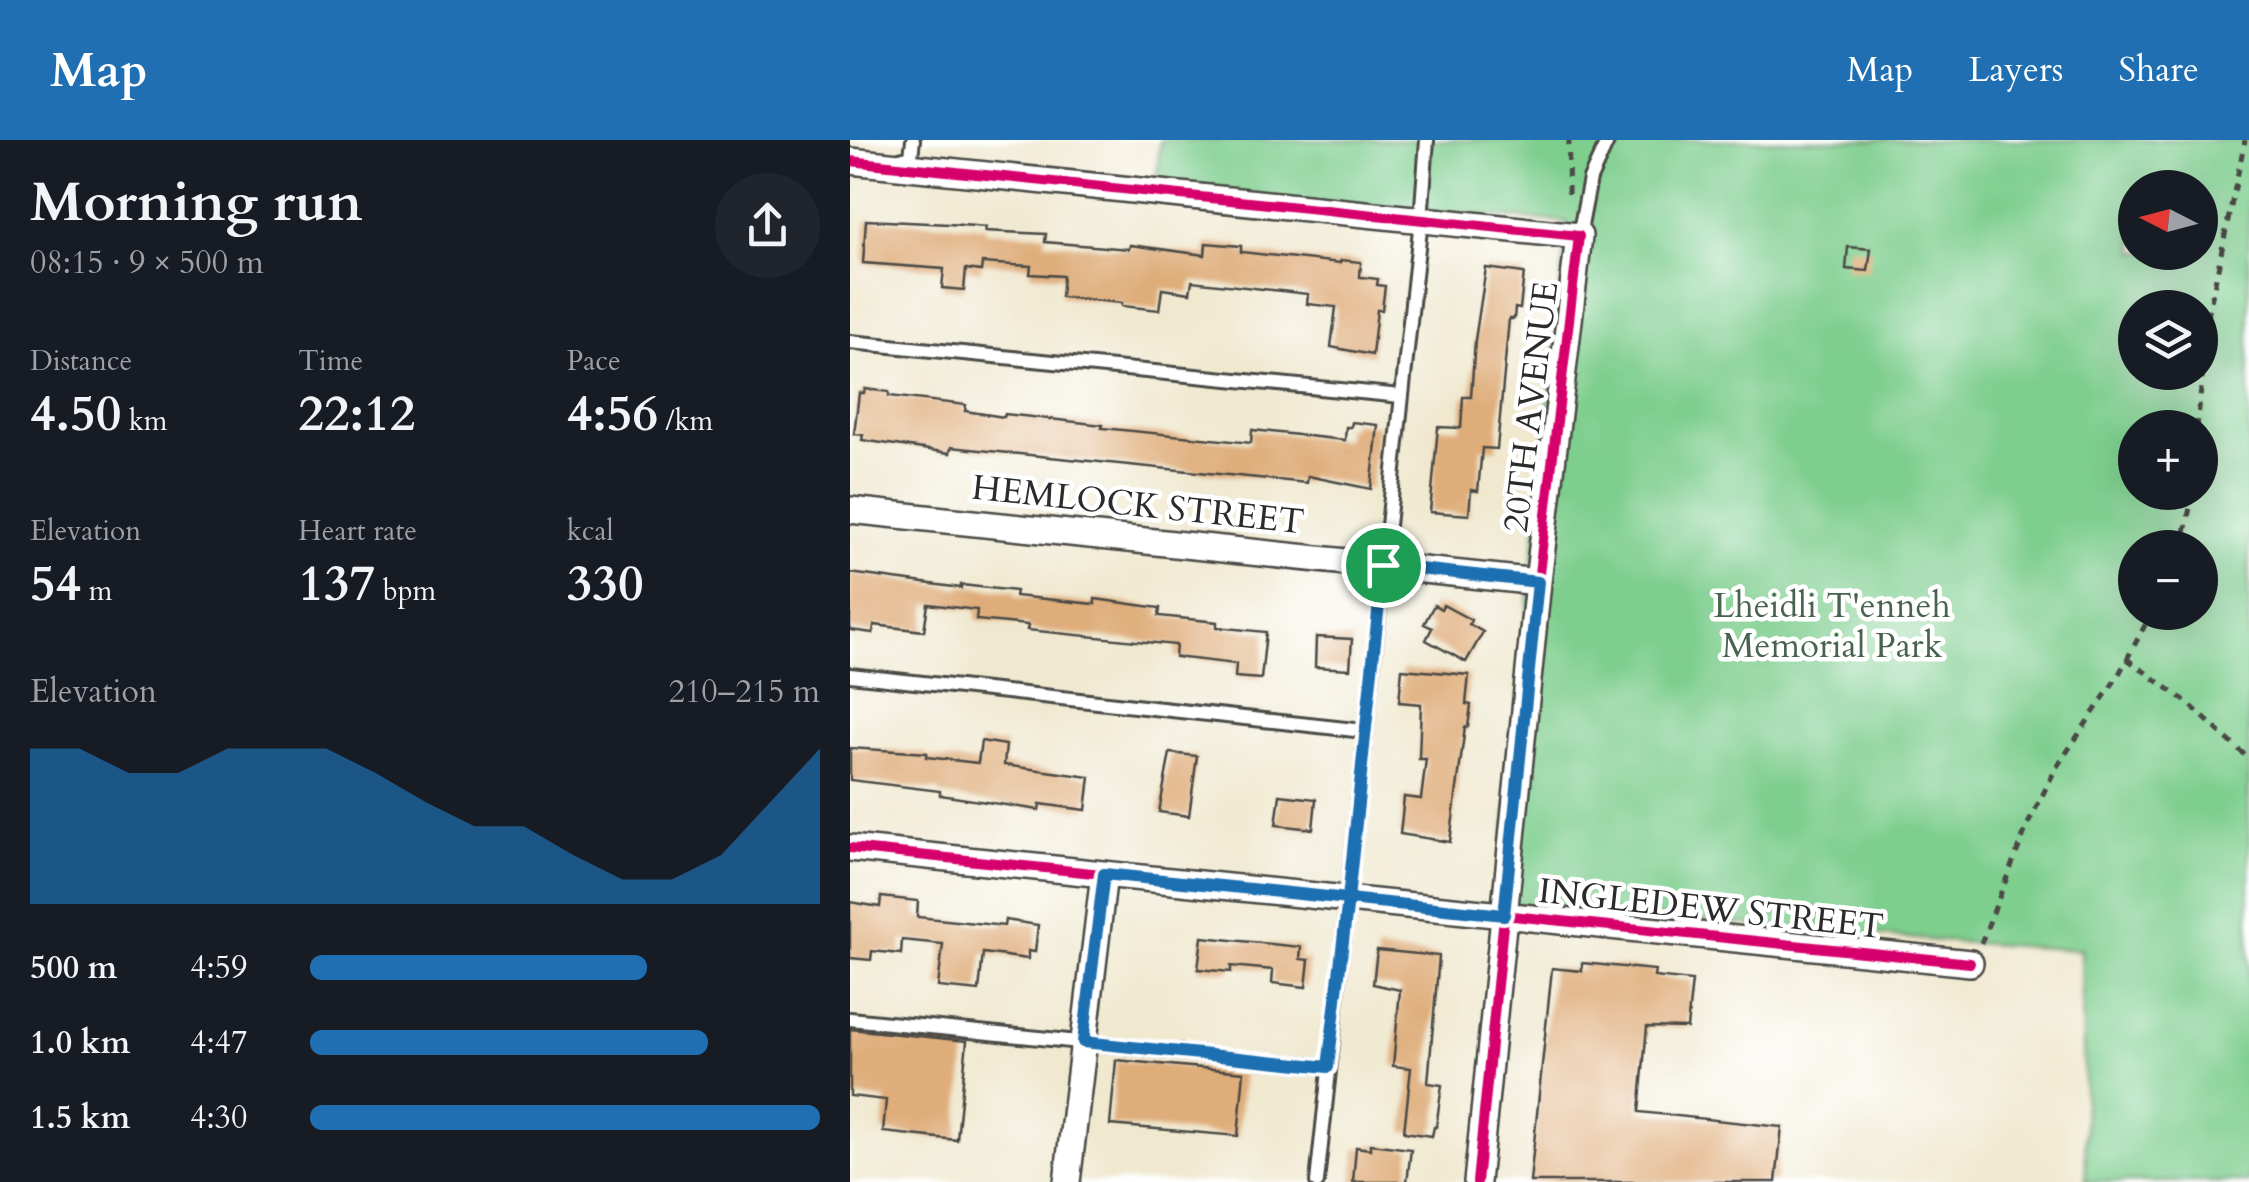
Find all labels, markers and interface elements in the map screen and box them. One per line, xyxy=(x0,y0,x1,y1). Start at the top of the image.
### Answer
text: Map xyxy=(50,38,148,103)
text: Map xyxy=(1847,46,1913,94)
text: Layers xyxy=(1968,46,2063,94)
text: Share xyxy=(2118,46,2199,94)
text: Morning run xyxy=(30,166,363,240)
north arrow xyxy=(2118,170,2218,270)
map controls xyxy=(2118,170,2218,630)
button: share xyxy=(715,173,820,278)
text: 08:15 · 9 × 500 m xyxy=(30,241,264,285)
street label: 20TH AVENUE xyxy=(1492,279,1570,535)
button: layers xyxy=(2118,290,2218,390)
text: Distance xyxy=(30,342,132,380)
text: Time xyxy=(298,342,363,380)
text: Pace xyxy=(567,342,621,380)
text: 4.50 xyxy=(30,380,121,448)
text: 22:12 xyxy=(298,380,415,448)
text: 4:56 xyxy=(567,380,658,448)
text: km xyxy=(121,402,168,440)
text: /km xyxy=(658,402,713,440)
button: + xyxy=(2118,410,2218,510)
street label: HEMLOCK STREET xyxy=(970,464,1306,546)
text: Elevation xyxy=(30,512,141,550)
text: Heart rate xyxy=(298,512,417,550)
text: kcal xyxy=(567,512,614,550)
pin xyxy=(1341,523,1426,608)
button: − xyxy=(2118,530,2218,630)
icon: arrive xyxy=(1356,538,1411,593)
text: 54 xyxy=(30,550,81,618)
text: 137 xyxy=(298,550,375,618)
text: 330 xyxy=(567,550,644,618)
text: m xyxy=(81,572,112,610)
text: bpm xyxy=(375,572,436,610)
park label: Lheidli T'enneh Memorial Park xyxy=(1713,582,1951,670)
text: Elevation xyxy=(30,670,157,714)
text: 210–215 m xyxy=(668,670,820,714)
street label: INGLEDEW STREET xyxy=(1536,867,1886,951)
text: 500 m xyxy=(30,946,117,990)
text: 4:59 xyxy=(190,946,247,990)
text: 1.0 km xyxy=(30,1021,130,1065)
text: 4:47 xyxy=(190,1021,247,1065)
text: 1.5 km xyxy=(30,1096,130,1140)
text: 4:30 xyxy=(190,1096,247,1140)

